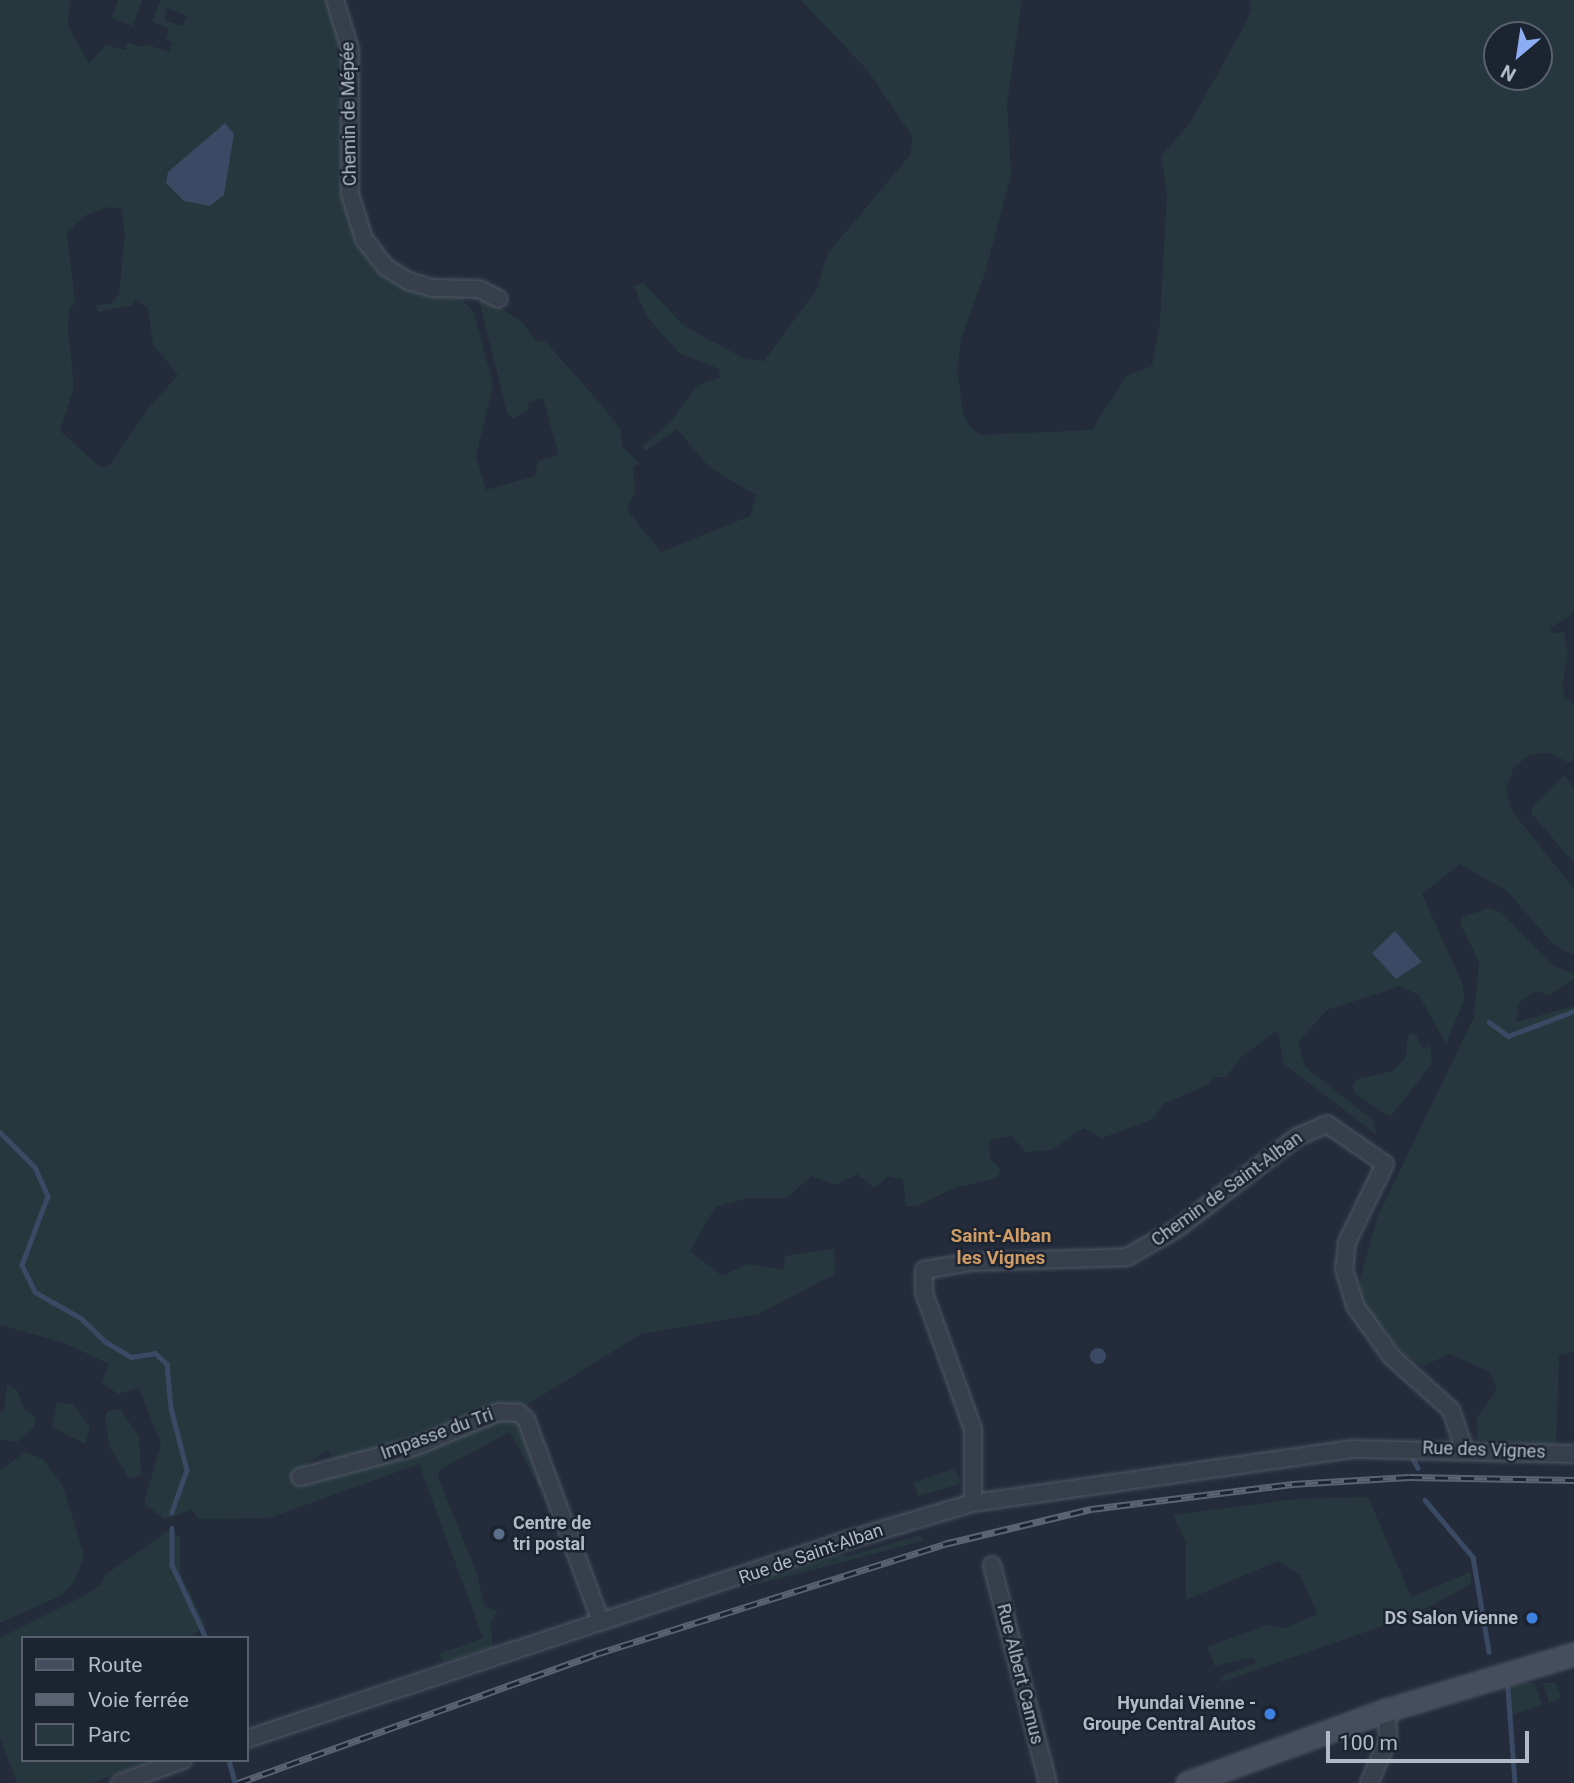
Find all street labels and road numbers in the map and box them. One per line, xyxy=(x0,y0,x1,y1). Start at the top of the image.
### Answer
street label: Chemin de Mépée xyxy=(337,42,361,186)
street label: Chemin de Saint-Alban xyxy=(1147,1127,1307,1251)
street label: Impasse du Tri xyxy=(378,1404,496,1464)
street label: Rue des Vignes xyxy=(1422,1437,1546,1463)
street label: Rue de Saint-Alban xyxy=(736,1519,886,1589)
street label: Rue Albert Camus xyxy=(992,1601,1048,1747)

